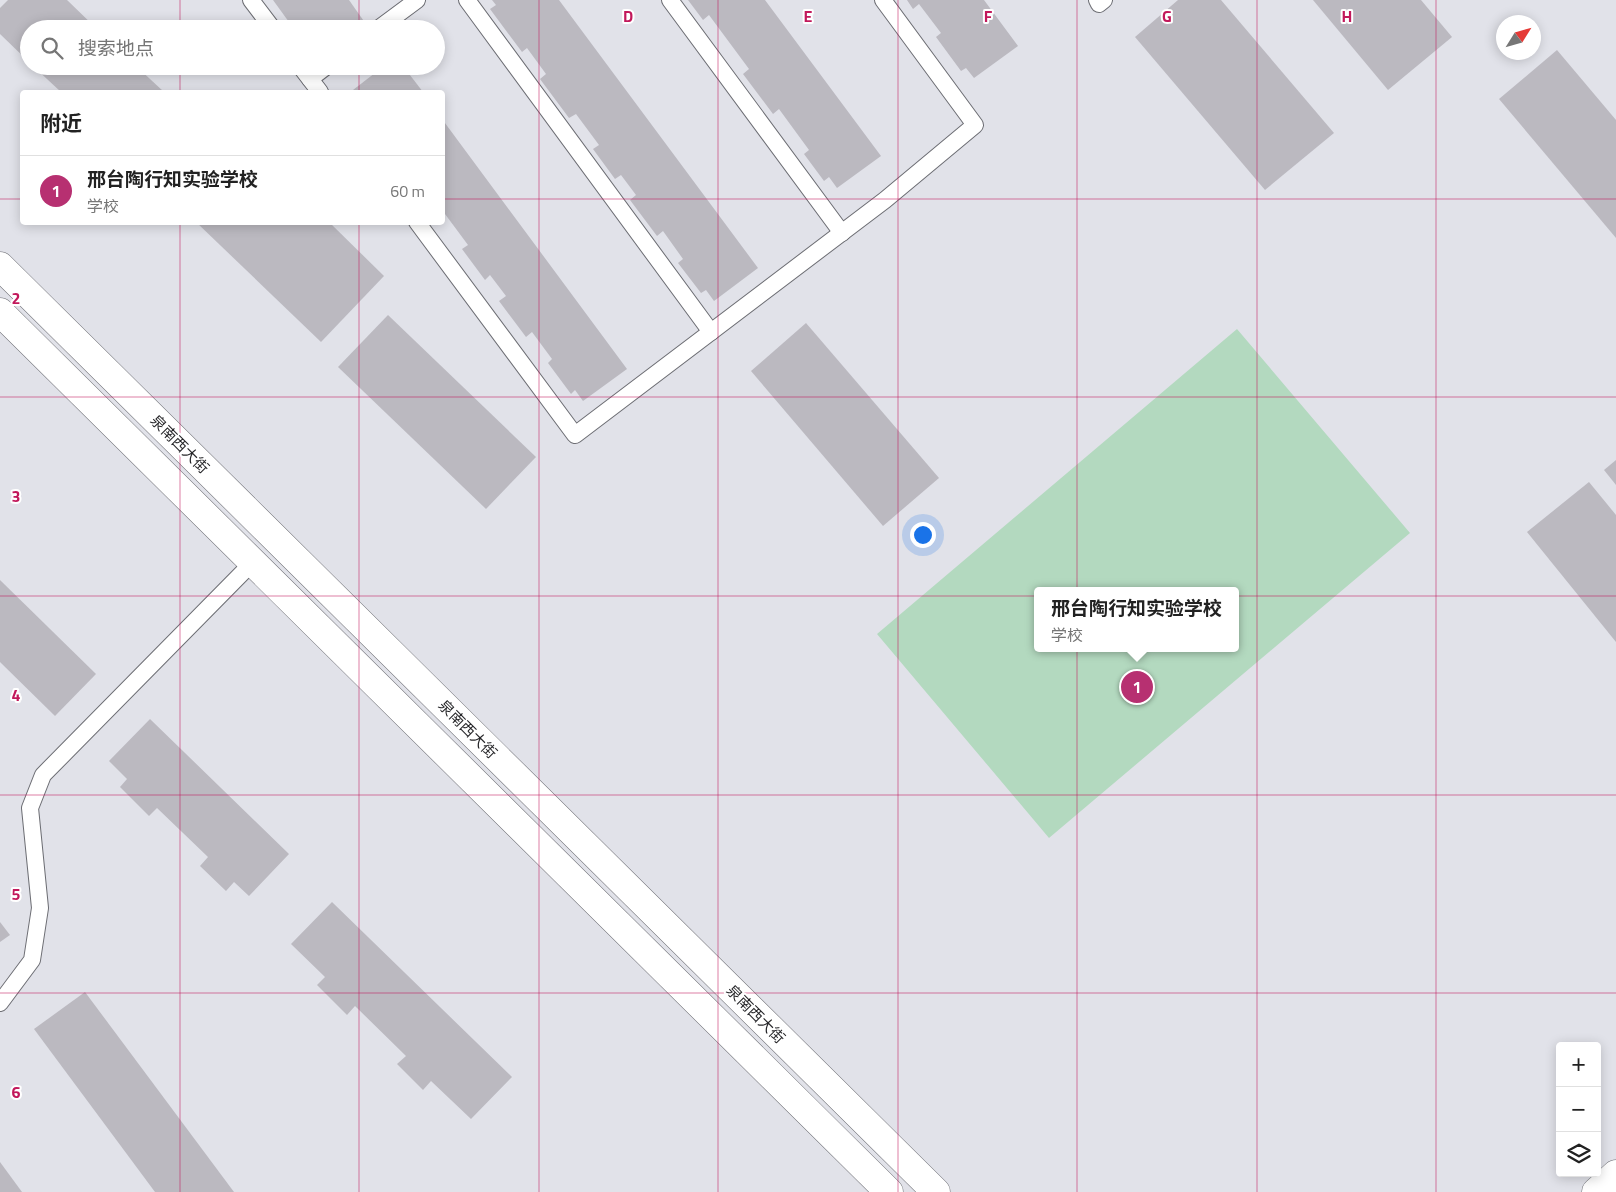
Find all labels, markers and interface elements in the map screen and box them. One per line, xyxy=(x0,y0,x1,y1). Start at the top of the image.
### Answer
text: D xyxy=(623,4,633,28)
text: E xyxy=(804,4,813,28)
text: F xyxy=(984,4,993,28)
text: G xyxy=(1162,4,1172,28)
text: H xyxy=(1342,4,1352,28)
north arrow xyxy=(1496,15,1541,60)
search box xyxy=(20,20,445,75)
text: 搜索地点 xyxy=(78,33,154,62)
icon: search xyxy=(38,34,66,62)
text: 附近 xyxy=(40,107,82,139)
text: 邢台陶行知实验学校 xyxy=(87,164,258,193)
text: 1 xyxy=(52,179,60,203)
text: 60 m xyxy=(390,179,425,203)
text: 学校 xyxy=(87,194,119,218)
text: 2 xyxy=(12,286,20,310)
street label: 泉南西大街 xyxy=(145,409,215,479)
text: 3 xyxy=(12,484,20,508)
your location xyxy=(910,522,936,548)
popup xyxy=(1034,587,1239,652)
text: 邢台陶行知实验学校 xyxy=(1051,593,1222,622)
text: 学校 xyxy=(1051,623,1083,647)
pin: 1 xyxy=(1121,668,1153,706)
text: 4 xyxy=(12,683,21,707)
street label: 泉南西大街 xyxy=(433,694,503,764)
text: 5 xyxy=(12,882,21,906)
street label: 泉南西大街 xyxy=(721,979,791,1049)
map controls xyxy=(1556,1042,1601,1177)
button: + xyxy=(1556,1042,1601,1087)
text: 6 xyxy=(12,1080,21,1104)
button: − xyxy=(1556,1087,1601,1132)
button: layers xyxy=(1556,1132,1601,1177)

